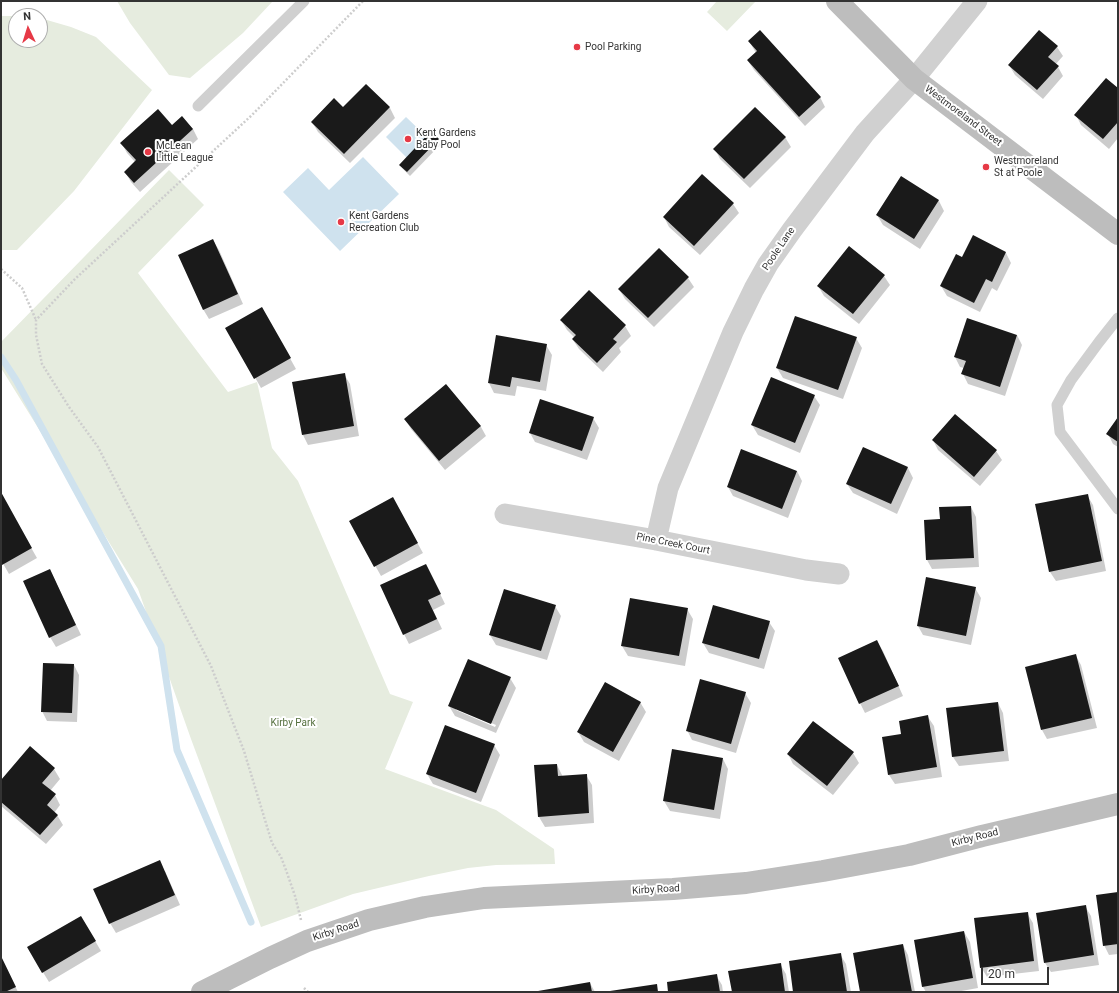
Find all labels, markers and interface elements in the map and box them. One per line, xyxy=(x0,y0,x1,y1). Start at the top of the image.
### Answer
north arrow xyxy=(8,8,48,48)
text: N xyxy=(23,10,32,23)
place label: Pool Parking xyxy=(585,41,641,53)
marker: Pool Parking xyxy=(572,42,582,52)
street label: Westmoreland Street xyxy=(922,83,1004,149)
place label: Kent Gardens Baby Pool xyxy=(416,127,476,150)
marker: Kent Gardens Baby Pool xyxy=(403,134,413,144)
place label: McLean Little League xyxy=(156,140,213,164)
marker: McLean Little League xyxy=(143,147,153,157)
place label: Westmoreland St at Poole xyxy=(994,155,1059,178)
marker: Westmoreland St at Poole xyxy=(981,162,991,172)
place label: Kent Gardens Recreation Club xyxy=(349,210,419,234)
marker: Kent Gardens Recreation Club xyxy=(336,217,346,227)
street label: Poole Lane xyxy=(760,225,798,273)
street label: Pine Creek Court xyxy=(635,531,711,557)
park label: Kirby Park xyxy=(270,717,316,729)
street label: Kirby Road xyxy=(950,826,1000,850)
street label: Kirby Road xyxy=(632,883,680,897)
street label: Kirby Road xyxy=(311,918,361,944)
scale bar xyxy=(983,959,1051,985)
text: 20 m xyxy=(988,967,1015,981)

